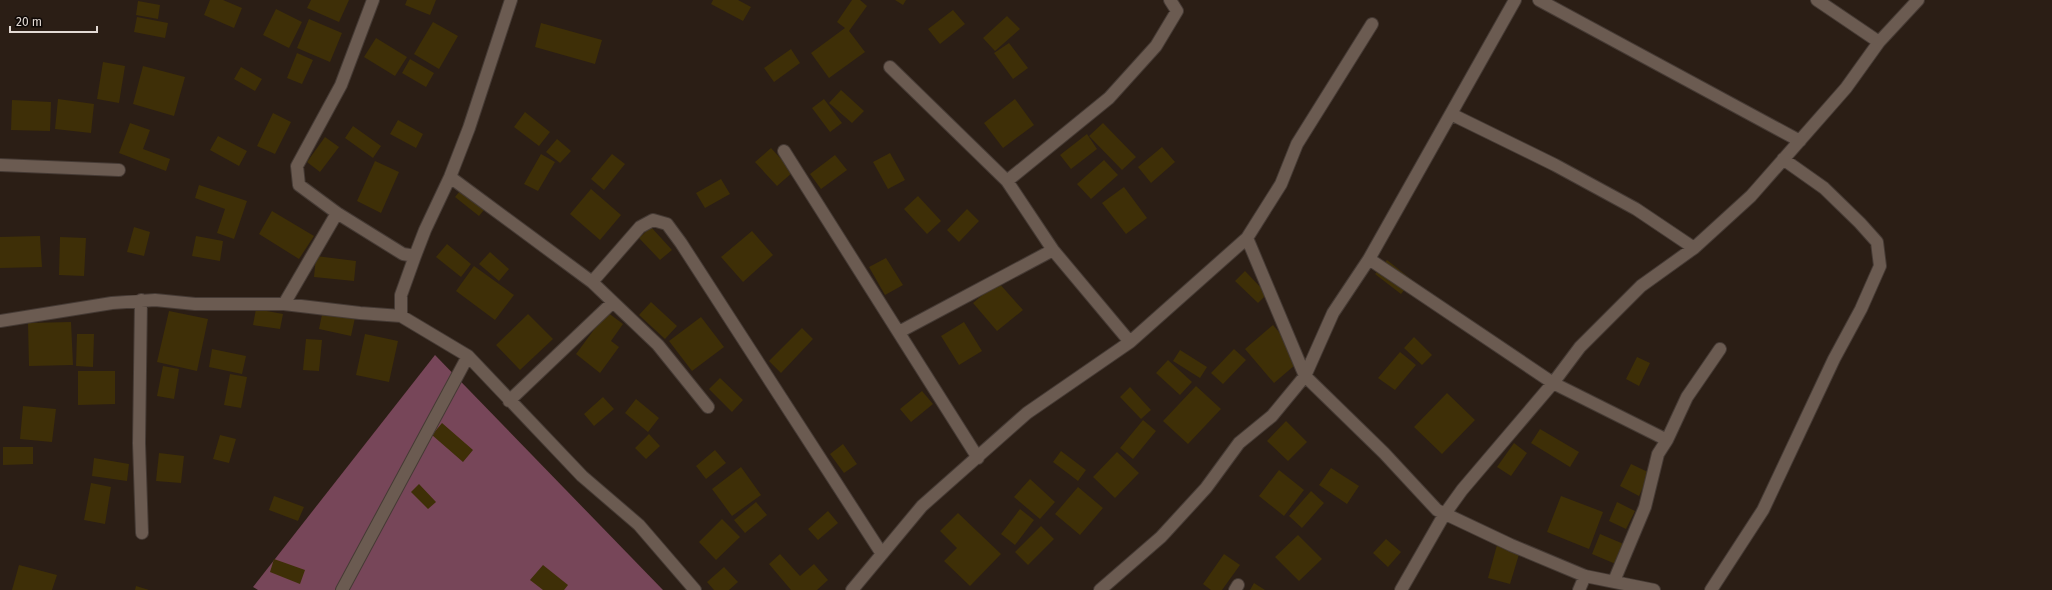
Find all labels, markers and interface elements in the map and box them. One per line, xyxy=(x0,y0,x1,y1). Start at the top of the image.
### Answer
scale bar xyxy=(10,8,97,34)
text: 20 m xyxy=(16,15,42,29)

